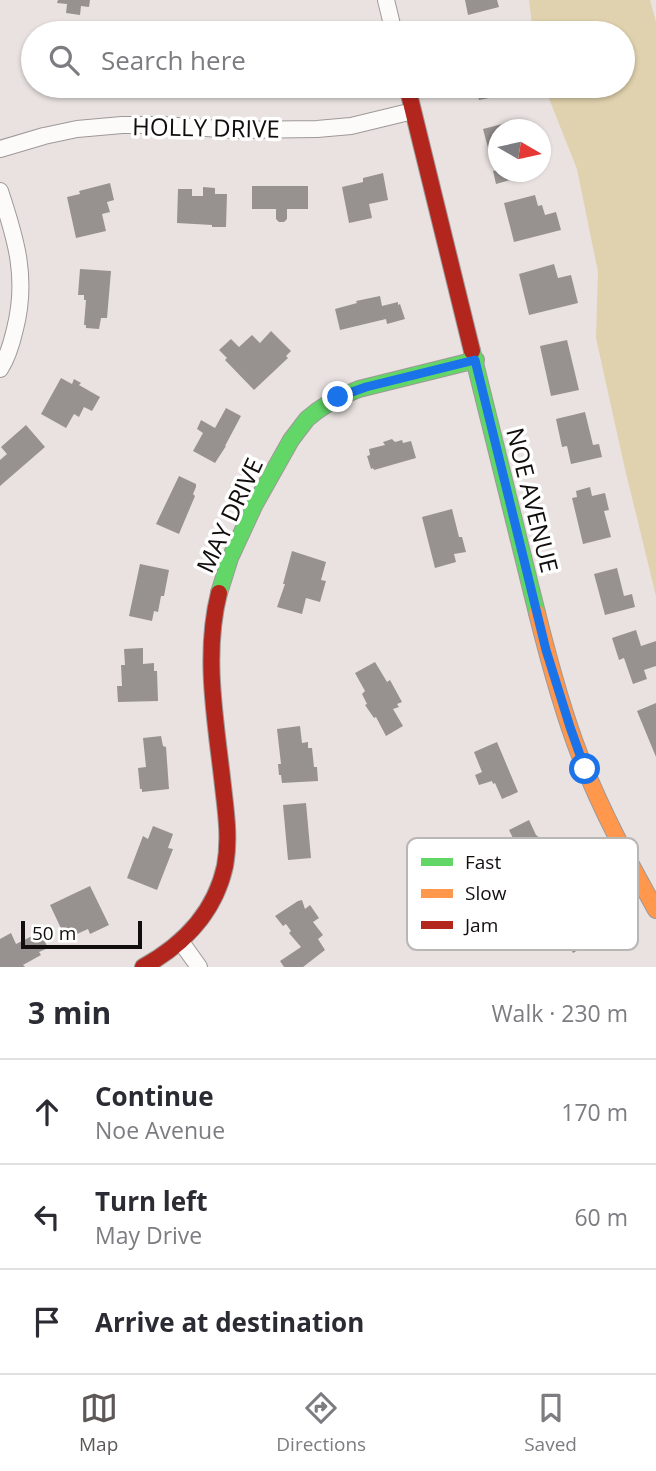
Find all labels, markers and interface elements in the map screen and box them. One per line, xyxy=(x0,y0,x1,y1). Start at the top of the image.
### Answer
search box xyxy=(21,21,635,98)
icon: search xyxy=(45,41,83,79)
text: Search here xyxy=(101,42,246,78)
street label: HOLLY DRIVE xyxy=(132,109,280,145)
north arrow xyxy=(488,119,551,182)
route end xyxy=(322,381,353,412)
street label: NOE AVENUE xyxy=(499,424,567,576)
street label: MAY DRIVE xyxy=(188,452,270,578)
route start xyxy=(569,753,600,784)
legend xyxy=(407,838,638,950)
text: Fast xyxy=(465,849,501,875)
text: Slow xyxy=(465,880,507,906)
text: Jam xyxy=(463,912,498,938)
scale bar xyxy=(21,918,142,950)
text: 50 m xyxy=(32,920,76,946)
text: 3 min xyxy=(28,992,111,1033)
text: Walk · 230 m xyxy=(491,997,628,1029)
text: Continue xyxy=(95,1078,214,1114)
icon: ahead xyxy=(28,1093,66,1131)
text: 170 m xyxy=(561,1096,628,1128)
text: Noe Avenue xyxy=(95,1114,225,1146)
text: Turn left xyxy=(95,1183,207,1219)
icon: left xyxy=(28,1198,66,1236)
text: 60 m xyxy=(574,1201,628,1233)
text: May Drive xyxy=(95,1219,202,1251)
icon: arrive xyxy=(28,1303,66,1341)
text: Arrive at destination xyxy=(95,1304,364,1340)
tab: Map xyxy=(79,1389,118,1457)
tab: Directions xyxy=(276,1389,366,1457)
tab: Saved xyxy=(524,1389,577,1457)

